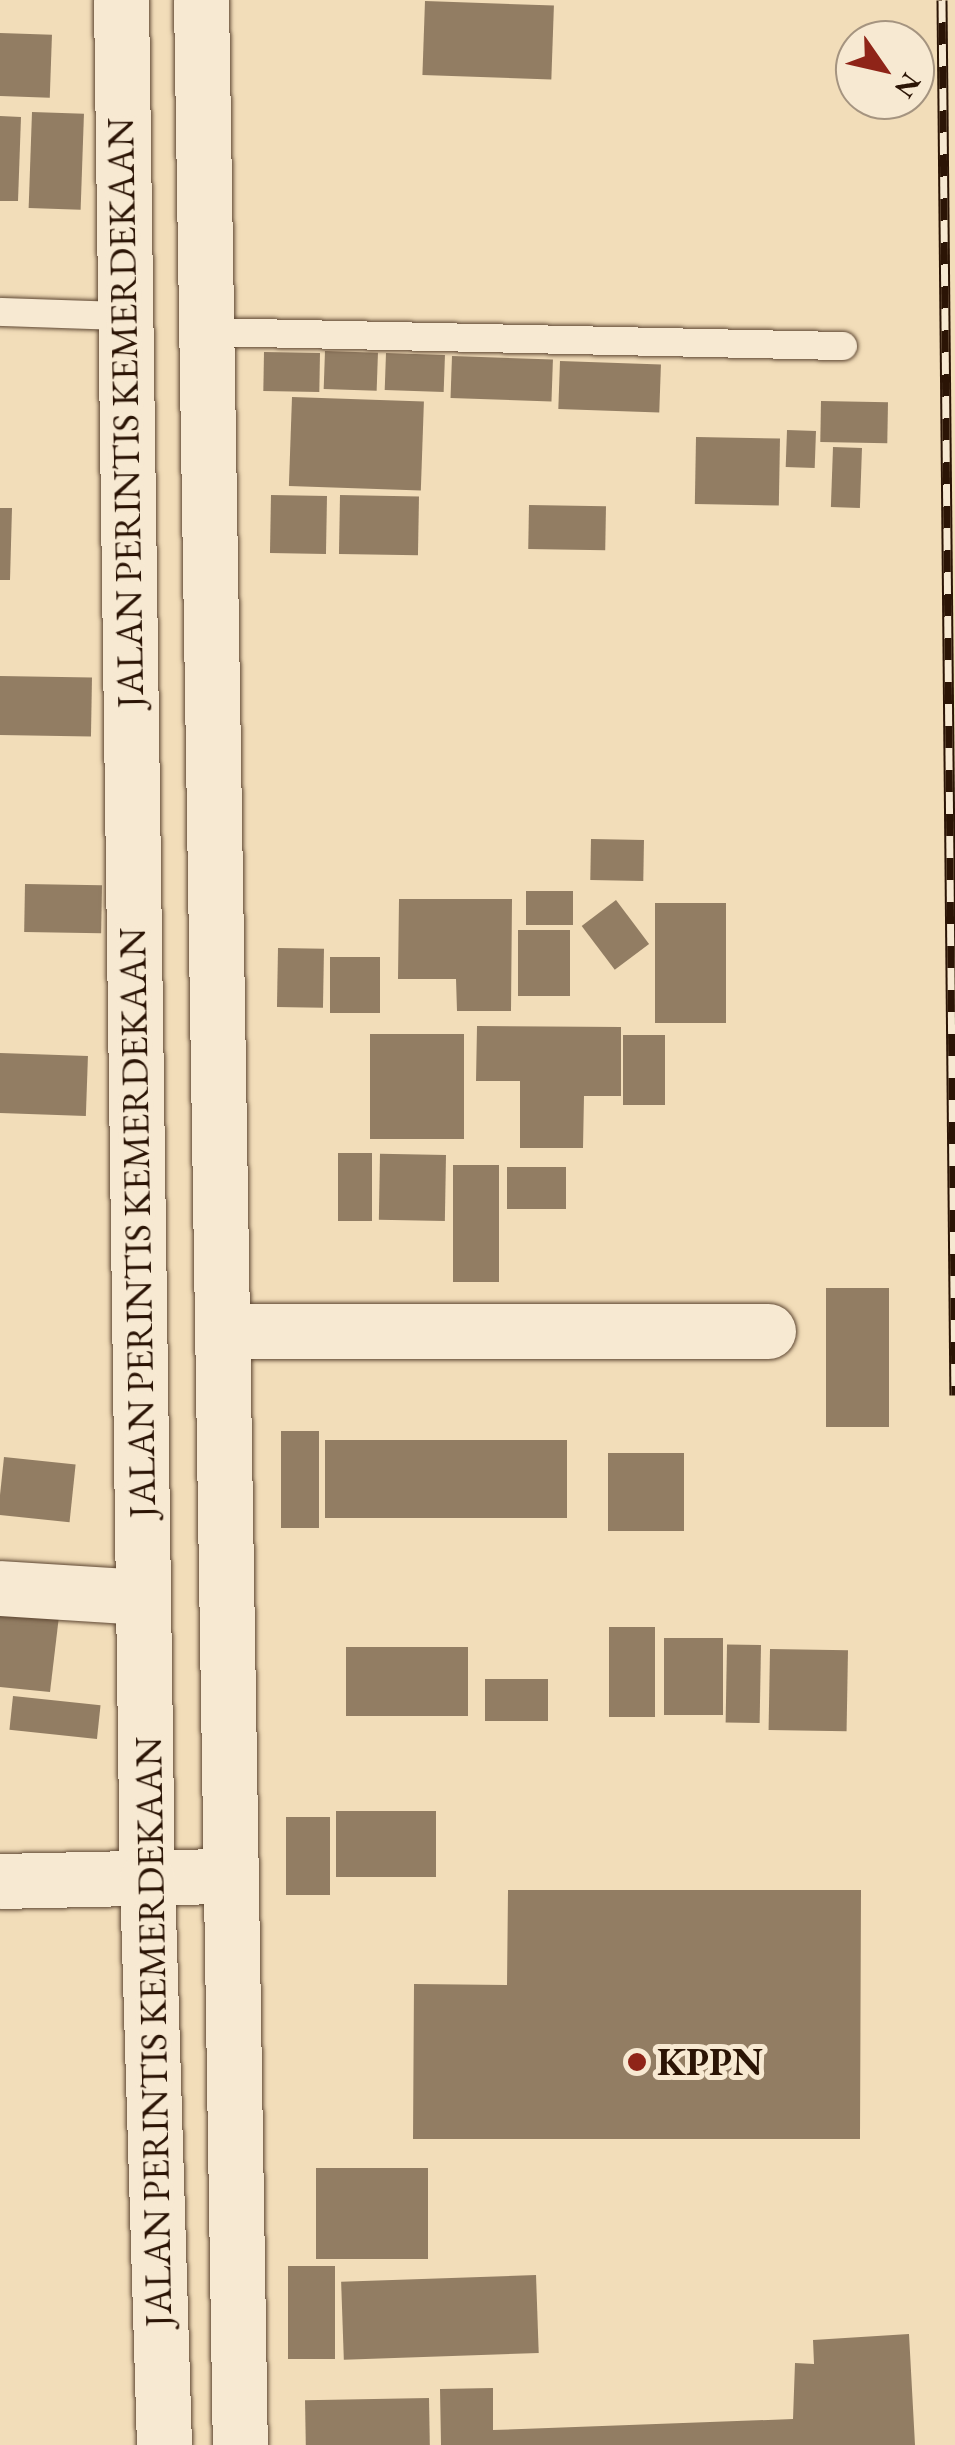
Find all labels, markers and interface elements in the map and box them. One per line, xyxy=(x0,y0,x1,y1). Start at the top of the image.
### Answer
north arrow xyxy=(835,20,935,120)
text: N xyxy=(887,66,929,105)
street label: JALAN PERINTIS KEMERDEKAAN xyxy=(97,118,153,708)
street label: JALAN PERINTIS KEMERDEKAAN xyxy=(109,928,165,1518)
street label: JALAN PERINTIS KEMERDEKAAN xyxy=(125,1737,181,2327)
place label: KPPN xyxy=(657,2039,763,2085)
marker: KPPN xyxy=(626,2051,648,2073)

